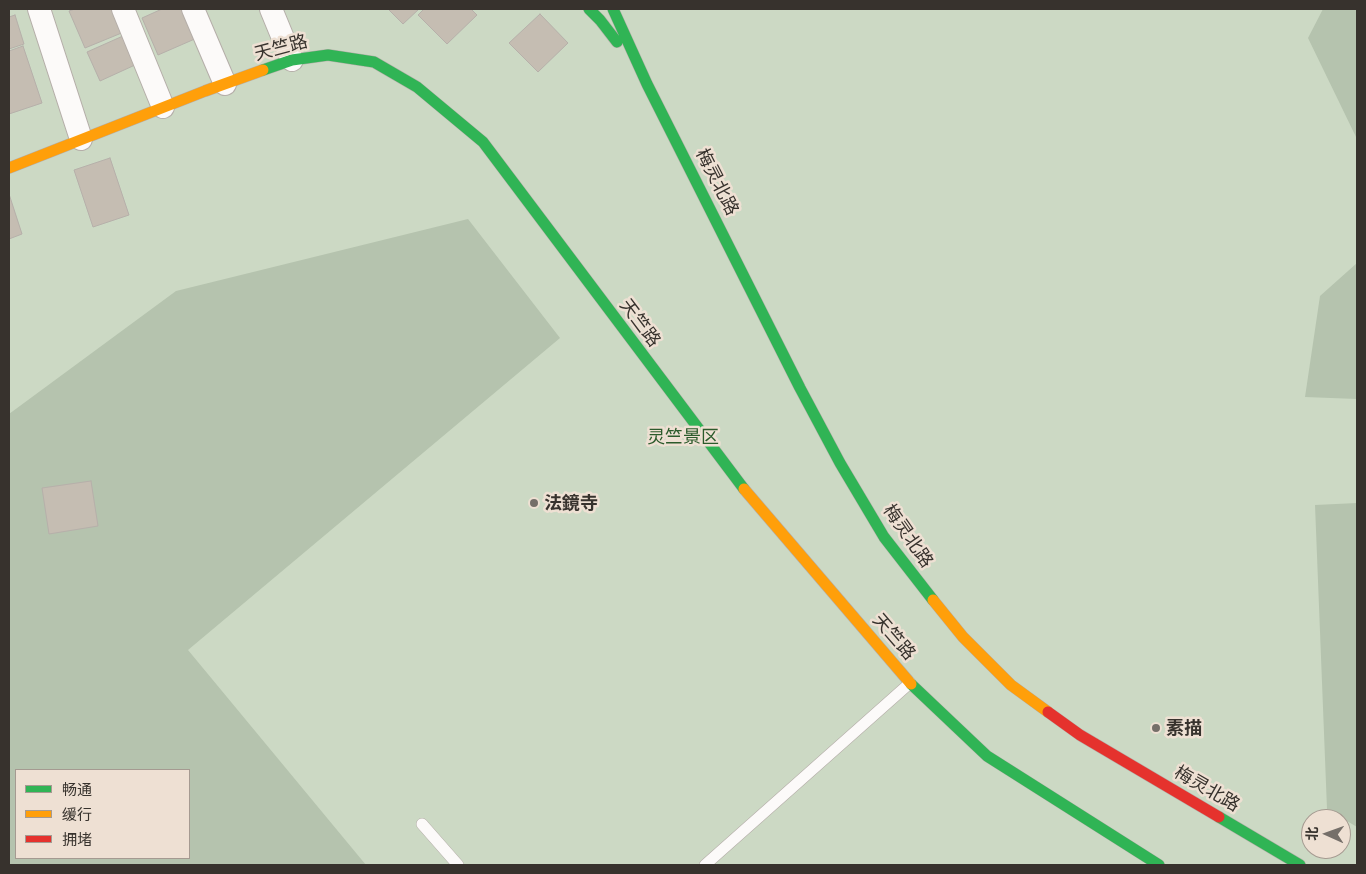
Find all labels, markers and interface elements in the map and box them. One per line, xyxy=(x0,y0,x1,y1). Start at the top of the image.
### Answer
street label: 天竺路 xyxy=(252,31,310,65)
street label: 梅灵北路 xyxy=(691,145,743,219)
street label: 天竺路 xyxy=(615,295,665,351)
park label: 灵竺景区 xyxy=(647,426,719,448)
place label: 法鏡寺 xyxy=(544,492,598,514)
marker: 法鏡寺 xyxy=(528,497,540,509)
street label: 梅灵北路 xyxy=(879,500,937,572)
street label: 天竺路 xyxy=(868,610,920,664)
place label: 素描 xyxy=(1166,717,1202,739)
marker: 素描 xyxy=(1150,722,1162,734)
street label: 梅灵北路 xyxy=(1170,762,1244,816)
legend xyxy=(15,769,190,859)
text: 畅通 xyxy=(62,781,92,798)
text: 缓行 xyxy=(62,806,92,823)
north arrow xyxy=(1301,809,1351,859)
text: 北 xyxy=(1304,826,1320,841)
text: 拥堵 xyxy=(62,831,92,848)

